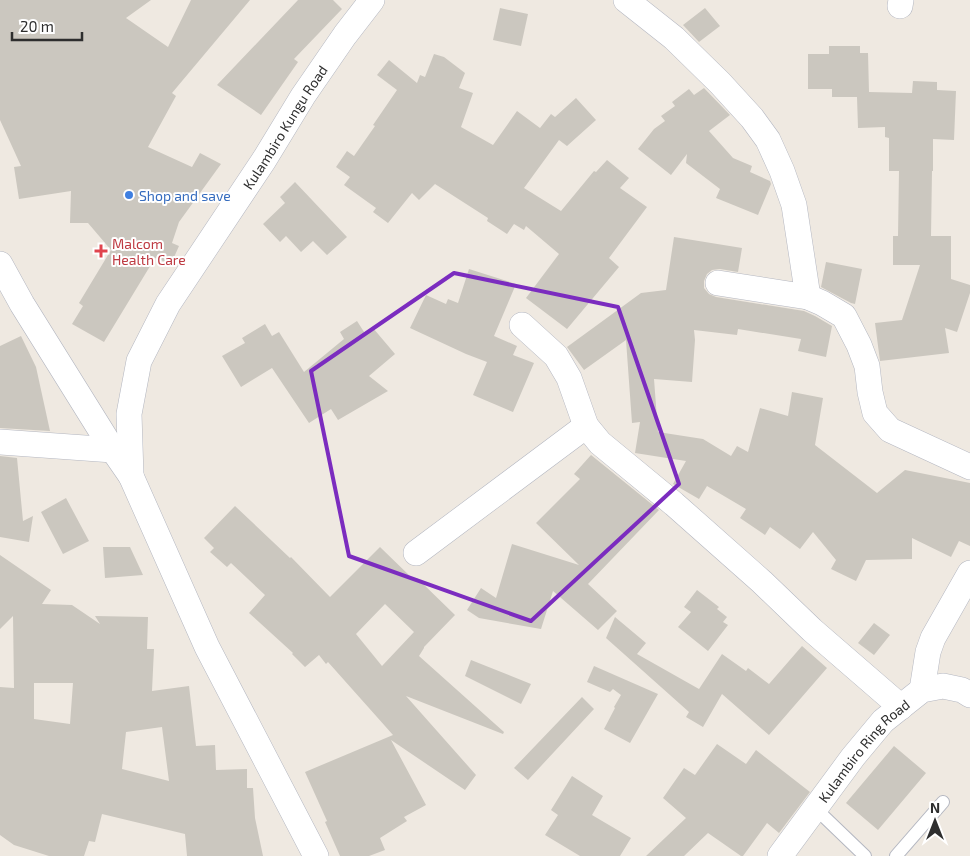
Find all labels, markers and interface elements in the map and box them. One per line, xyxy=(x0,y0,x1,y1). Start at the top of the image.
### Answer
scale bar xyxy=(12,10,82,42)
text: 20 m xyxy=(20,17,54,35)
street label: Kulambiro Kungu Road xyxy=(239,62,330,192)
place label: Shop and save xyxy=(139,187,231,204)
marker: Shop and save xyxy=(123,189,135,201)
place label: Malcom Health Care xyxy=(112,235,186,268)
marker: Malcom Health Care xyxy=(94,244,108,258)
street label: Kulambiro Ring Road xyxy=(814,695,913,805)
north arrow xyxy=(910,796,960,846)
text: N xyxy=(930,799,940,816)

